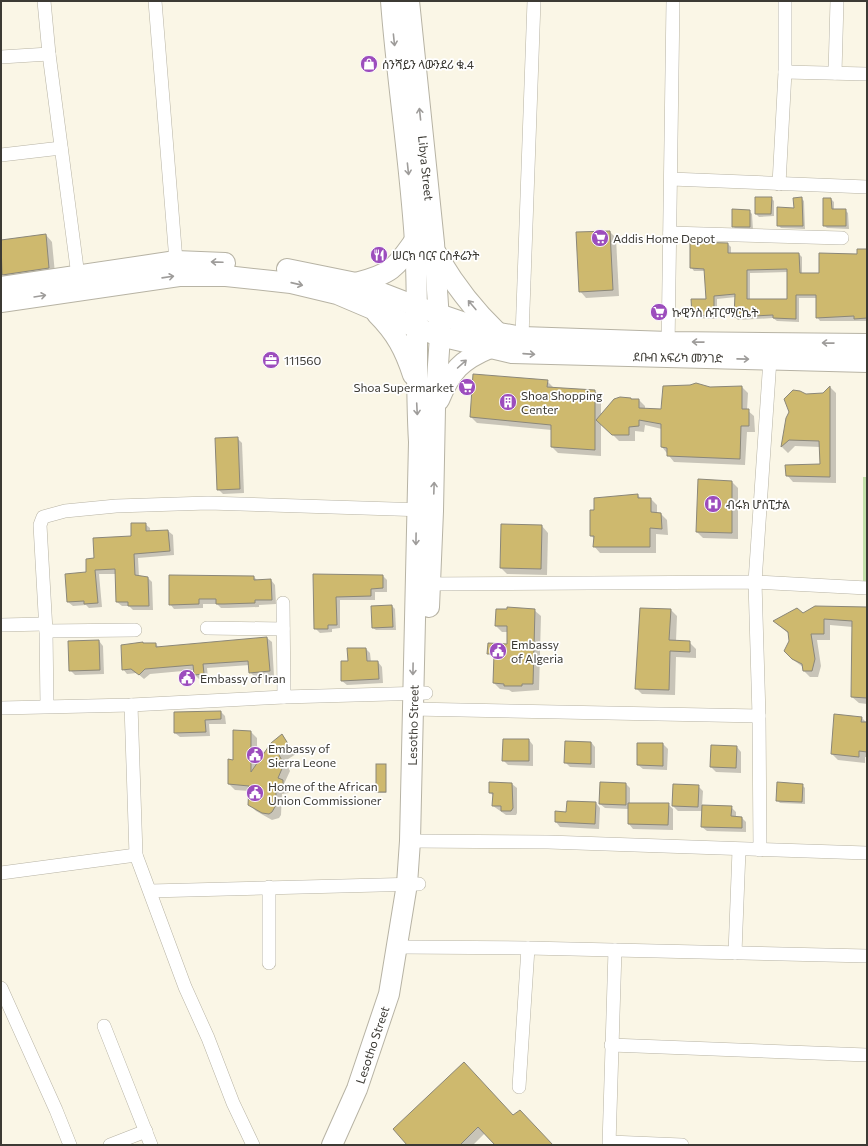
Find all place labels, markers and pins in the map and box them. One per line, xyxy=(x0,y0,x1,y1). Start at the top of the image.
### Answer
shop icon: ሰንሻይን ላውንደሪ ቁ.4 xyxy=(359,54,379,74)
place label: ሰንሻይን ላውንደሪ ቁ.4 xyxy=(382,57,474,71)
supermarket icon: Addis Home Depot xyxy=(590,228,610,248)
place label: Addis Home Depot xyxy=(613,231,715,245)
restaurant icon: ሠርክ ባርና ርስቶሬንት xyxy=(369,245,389,265)
place label: ሠርክ ባርና ርስቶሬንት xyxy=(392,248,480,262)
supermarket icon: ኩዊንስ ሱፐርማርኬት xyxy=(649,302,669,322)
place label: ኩዊንስ ሱፐርማርኬት xyxy=(672,305,759,319)
office icon: 111560 xyxy=(261,350,281,370)
place label: 111560 xyxy=(284,353,322,367)
supermarket icon: Shoa Supermarket xyxy=(457,377,477,397)
place label: Shoa Supermarket xyxy=(353,380,454,394)
place label: Shoa Shopping Center xyxy=(521,388,603,416)
building icon: Shoa Shopping Center xyxy=(498,392,518,412)
hospital icon: ብሩክ ሆስፒታል xyxy=(703,494,723,514)
place label: ብሩክ ሆስፒታል xyxy=(726,497,790,511)
place label: Embassy of Algeria xyxy=(511,637,563,665)
public building icon: Embassy of Algeria xyxy=(488,641,508,661)
public building icon: Embassy of Iran xyxy=(177,668,197,688)
place label: Embassy of Iran xyxy=(200,671,286,685)
place label: Embassy of Sierra Leone xyxy=(268,741,336,769)
public building icon: Embassy of Sierra Leone xyxy=(245,745,265,765)
place label: Home of the African Union Commissioner xyxy=(268,779,382,807)
public building icon: Home of the African Union Commissioner xyxy=(245,783,265,803)

